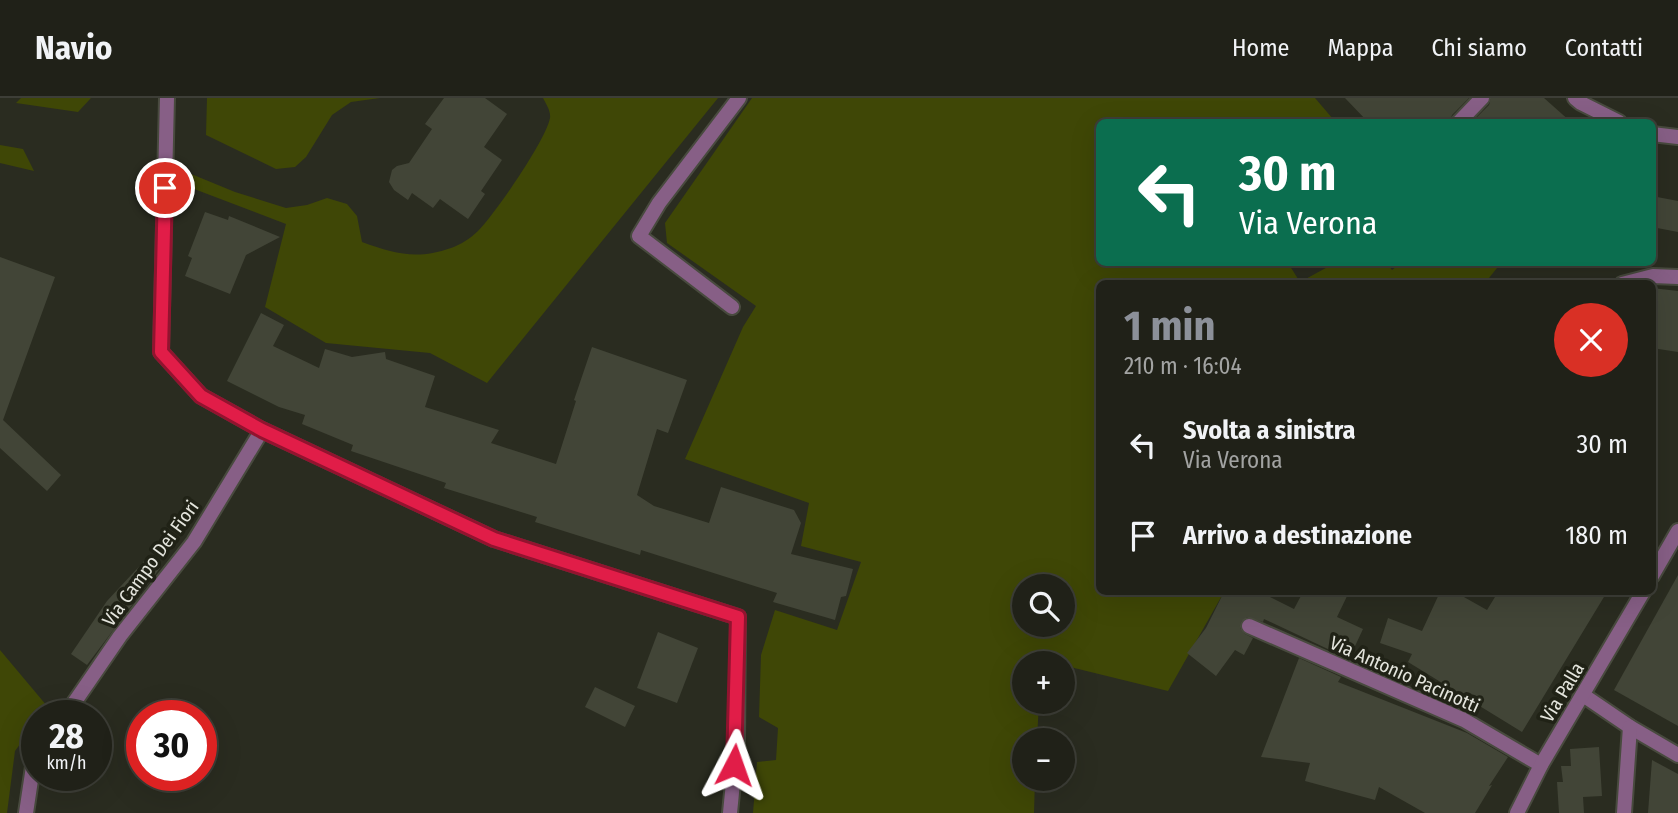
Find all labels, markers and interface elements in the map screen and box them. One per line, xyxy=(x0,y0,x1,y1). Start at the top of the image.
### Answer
text: Navio xyxy=(35,28,112,68)
text: Home xyxy=(1232,34,1289,62)
text: Mappa xyxy=(1327,34,1393,62)
text: Chi siamo xyxy=(1431,34,1527,62)
text: Contatti xyxy=(1565,34,1643,62)
text: 30 m xyxy=(1239,144,1337,203)
icon: left xyxy=(1124,147,1215,238)
pin xyxy=(135,158,195,218)
icon: arrive xyxy=(146,169,184,207)
text: Via Verona xyxy=(1239,204,1378,242)
text: 1 min xyxy=(1124,301,1215,351)
button: close xyxy=(1554,303,1628,377)
text: 210 m · 16:04 xyxy=(1124,352,1242,380)
text: Svolta a sinistra xyxy=(1183,415,1355,446)
icon: left xyxy=(1124,426,1162,464)
text: 30 m xyxy=(1577,429,1628,460)
text: Via Verona xyxy=(1183,446,1283,474)
street label: Via Campo Dei Fiori xyxy=(97,496,204,631)
icon: arrive xyxy=(1124,517,1162,555)
text: Arrivo a destinazione xyxy=(1183,520,1412,551)
text: 180 m xyxy=(1565,520,1628,551)
map controls xyxy=(1012,574,1075,791)
button: search xyxy=(1012,574,1075,637)
street label: Via Antonio Pacinotti xyxy=(1326,631,1483,718)
button: + xyxy=(1012,651,1075,714)
street label: Via Palla xyxy=(1536,658,1589,726)
speed limit sign: 30 xyxy=(126,700,217,791)
text: 28 xyxy=(49,715,84,757)
position arrow xyxy=(697,728,771,802)
button: − xyxy=(1012,728,1075,791)
text: km/h xyxy=(46,752,87,774)

